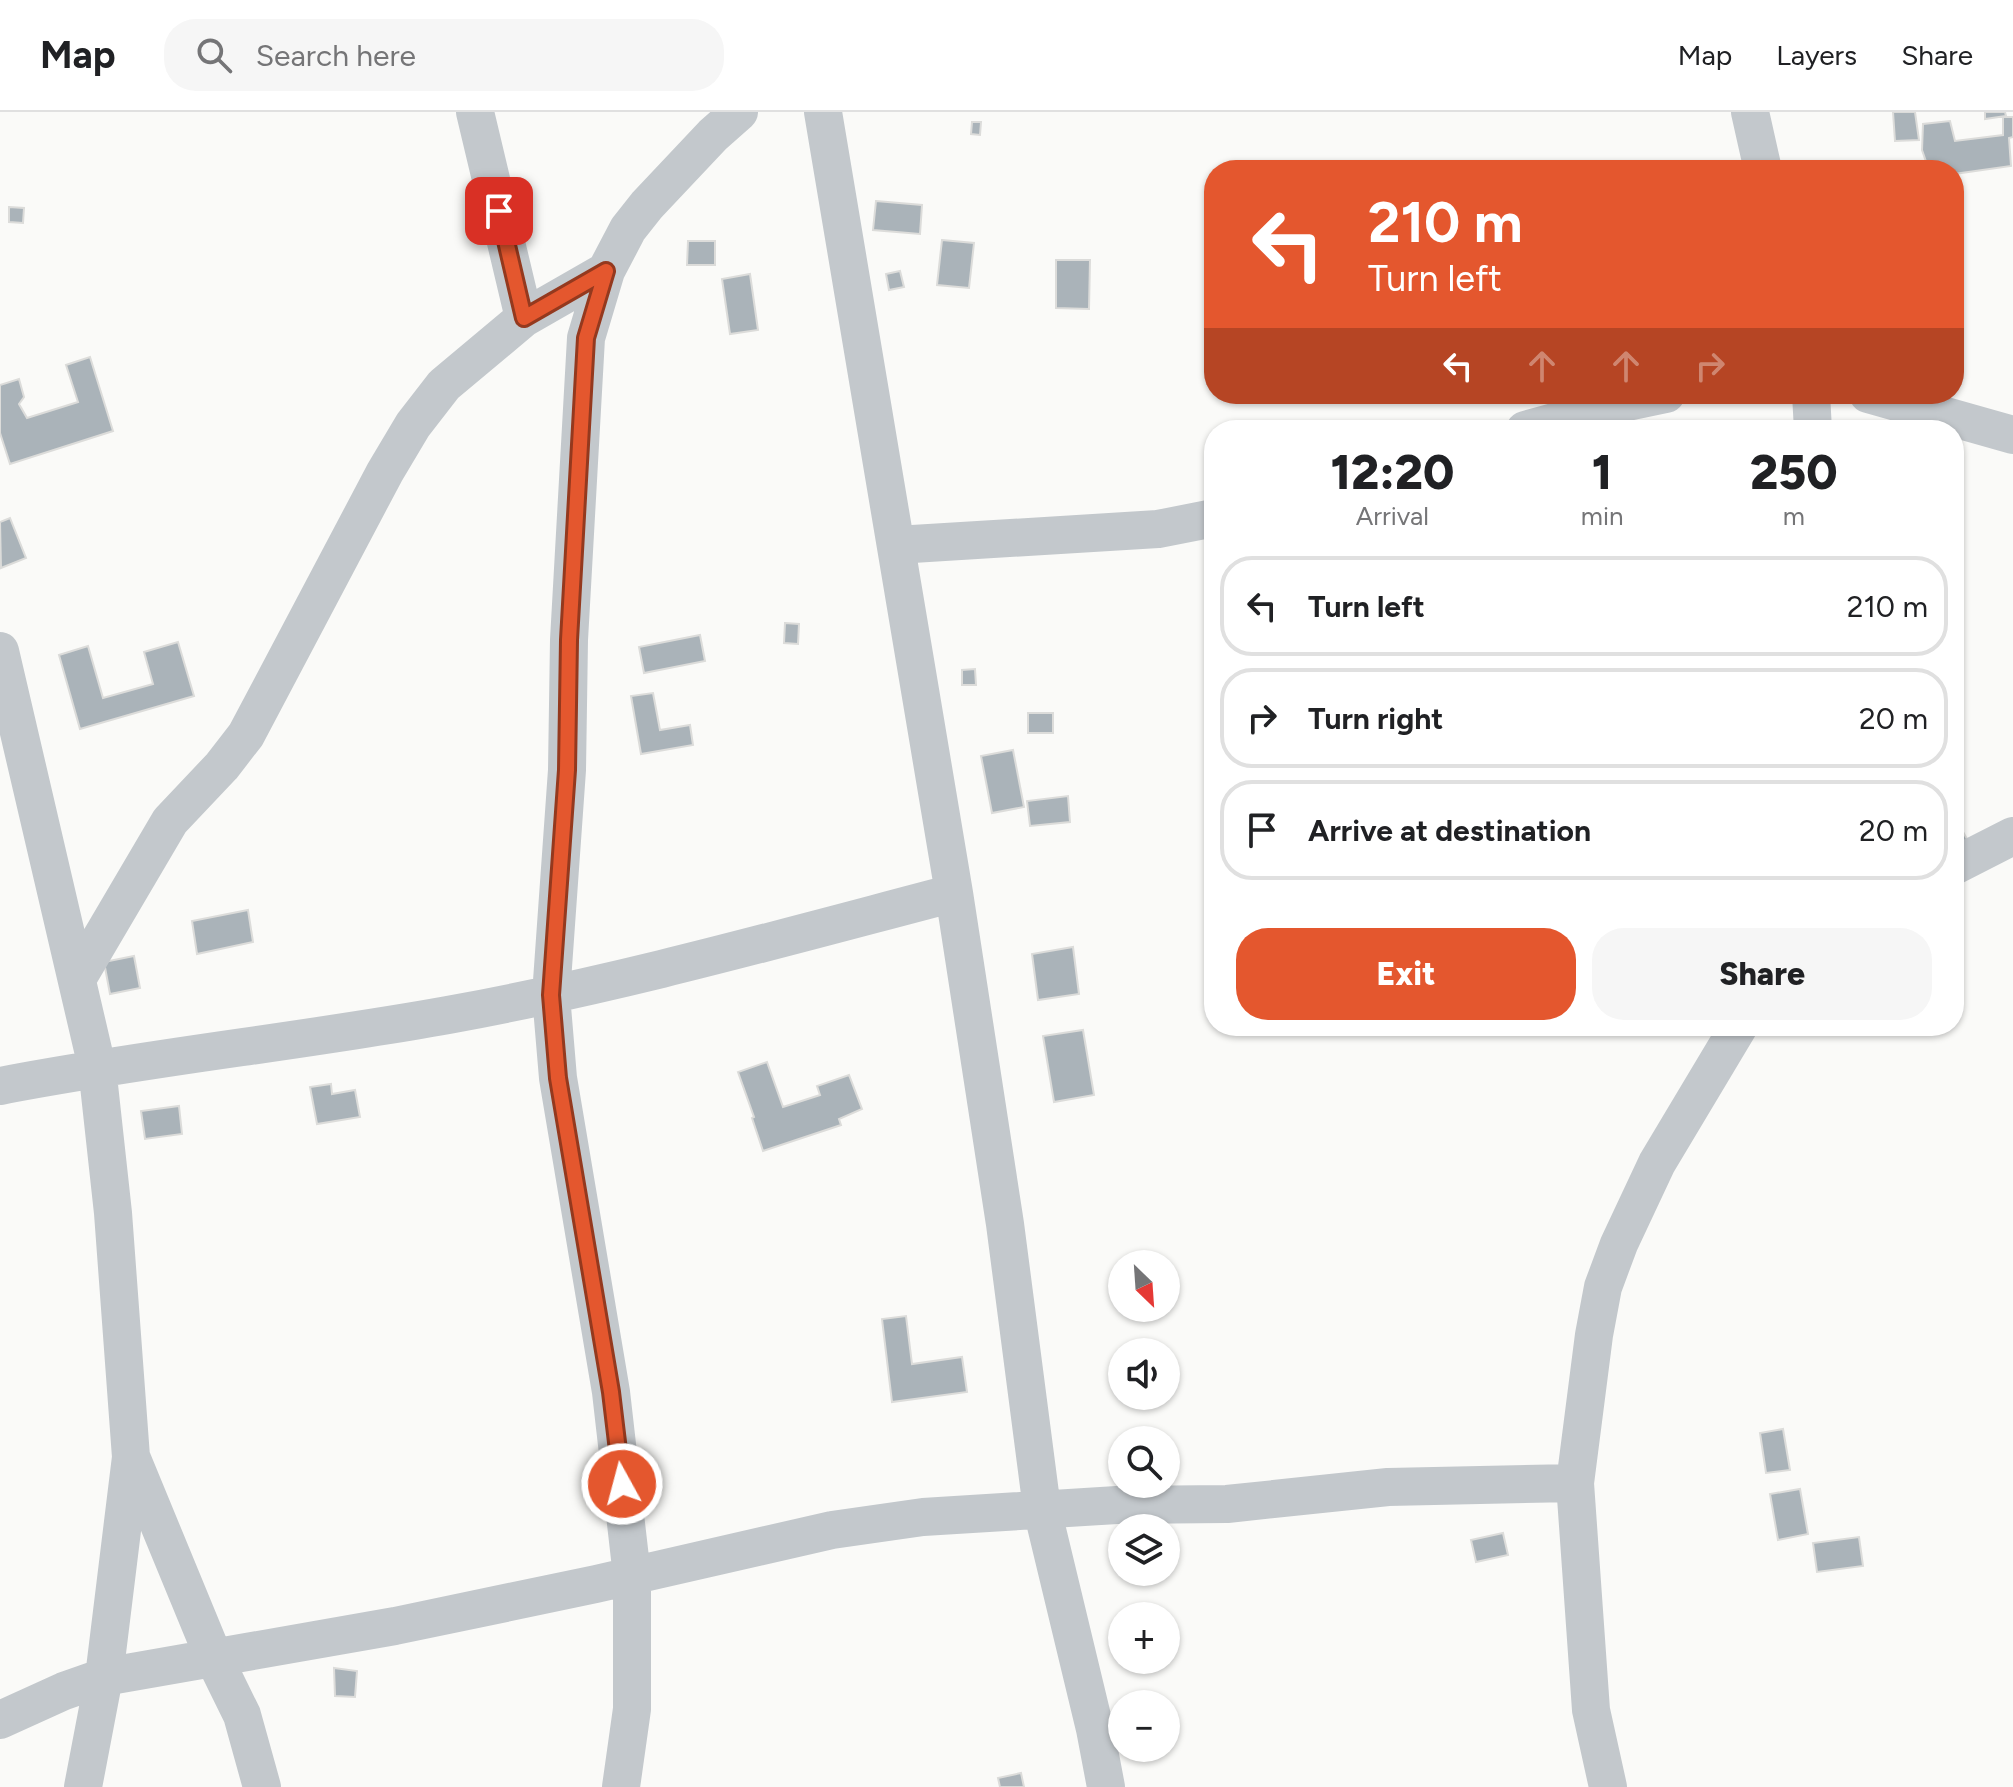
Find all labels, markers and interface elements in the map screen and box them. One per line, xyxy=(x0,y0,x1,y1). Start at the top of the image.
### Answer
search box xyxy=(164,19,724,91)
text: Map xyxy=(40,32,116,78)
icon: search xyxy=(192,33,236,77)
text: Search here xyxy=(256,37,416,74)
text: Map xyxy=(1678,38,1732,72)
text: Layers xyxy=(1776,38,1857,72)
text: Share xyxy=(1901,38,1973,72)
pin xyxy=(465,177,533,245)
icon: arrive xyxy=(477,189,521,233)
text: 210 m xyxy=(1368,189,1523,256)
icon: left xyxy=(1236,192,1340,296)
text: Turn left xyxy=(1368,257,1502,300)
icon: left xyxy=(1436,344,1480,388)
icon: ahead xyxy=(1520,344,1564,388)
icon: ahead xyxy=(1604,344,1648,388)
icon: right xyxy=(1688,344,1732,388)
text: 12:20 xyxy=(1331,443,1454,501)
text: 1 xyxy=(1592,443,1612,501)
text: 250 xyxy=(1750,443,1837,501)
text: Arrival xyxy=(1356,500,1429,532)
text: min xyxy=(1581,500,1623,532)
text: m xyxy=(1783,500,1805,532)
icon: left xyxy=(1240,584,1284,628)
text: Turn left xyxy=(1308,588,1425,625)
text: 210 m xyxy=(1847,588,1928,625)
icon: right xyxy=(1240,696,1284,740)
text: Turn right xyxy=(1308,700,1443,737)
text: 20 m xyxy=(1859,700,1928,737)
icon: arrive xyxy=(1240,808,1284,852)
text: Arrive at destination xyxy=(1308,812,1591,849)
text: 20 m xyxy=(1859,812,1928,849)
button: Exit xyxy=(1236,928,1576,1020)
button: Share xyxy=(1592,928,1932,1020)
north arrow xyxy=(1108,1250,1180,1322)
map controls xyxy=(1108,1250,1180,1762)
button: sound xyxy=(1108,1338,1180,1410)
button: search xyxy=(1108,1426,1180,1498)
position arrow xyxy=(580,1442,664,1526)
button: layers xyxy=(1108,1514,1180,1586)
button: + xyxy=(1108,1602,1180,1674)
button: − xyxy=(1108,1690,1180,1762)

